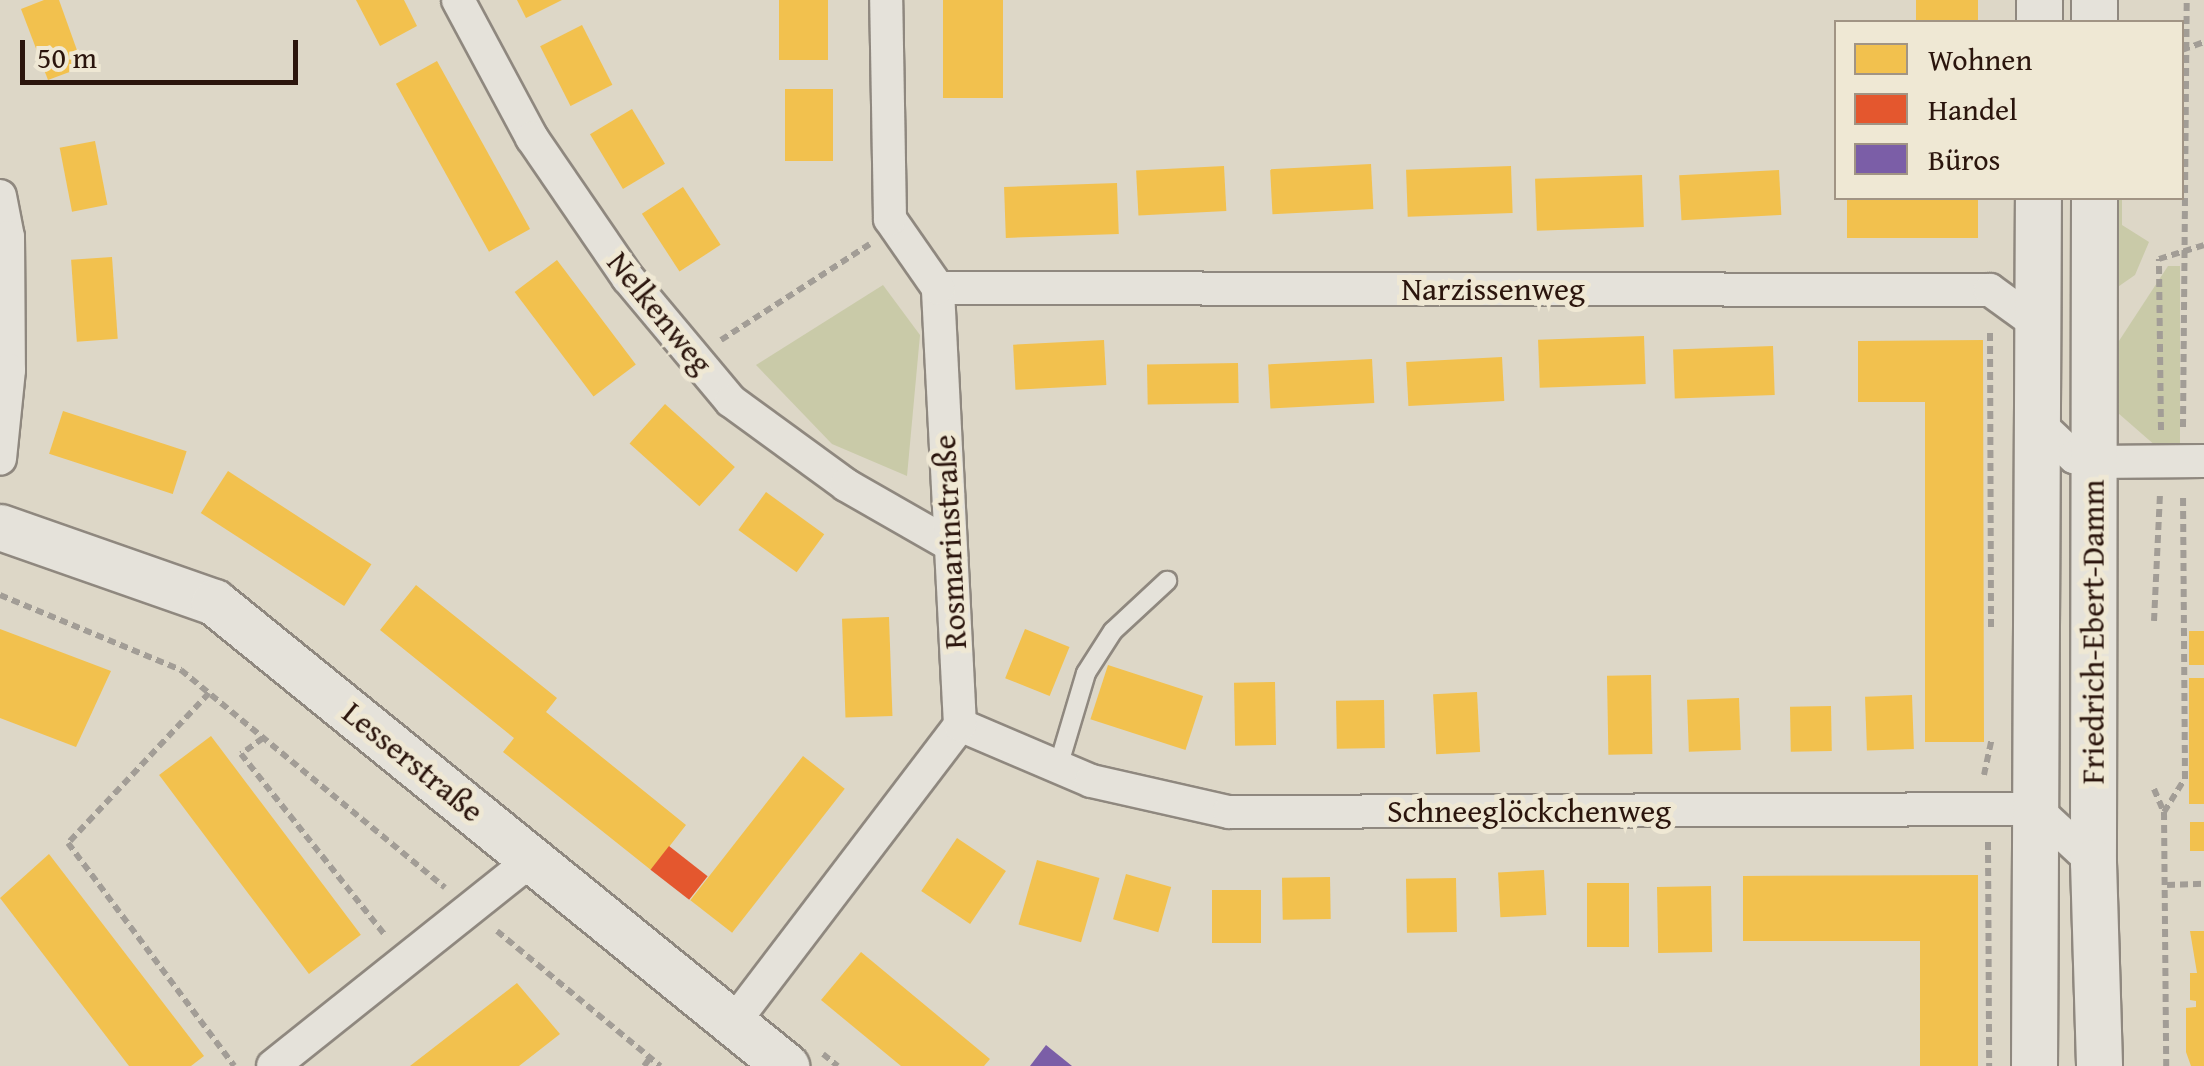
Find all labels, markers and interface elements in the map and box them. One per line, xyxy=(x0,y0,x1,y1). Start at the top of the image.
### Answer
scale bar xyxy=(25,20,302,82)
legend xyxy=(1834,20,2184,200)
text: 50 m xyxy=(37,35,97,79)
text: Wohnen xyxy=(1928,37,2032,81)
text: Handel xyxy=(1928,87,2017,131)
text: Büros xyxy=(1928,137,2000,181)
street label: Nelkenweg xyxy=(599,244,721,382)
street label: Narzissenweg xyxy=(1401,270,1585,308)
street label: Rosmarinstraße xyxy=(925,434,975,650)
street label: Friedrich-Ebert-Damm xyxy=(2074,480,2112,784)
street label: Lesserstraße xyxy=(335,694,491,830)
street label: Schneeglöckchenweg xyxy=(1387,792,1671,830)

